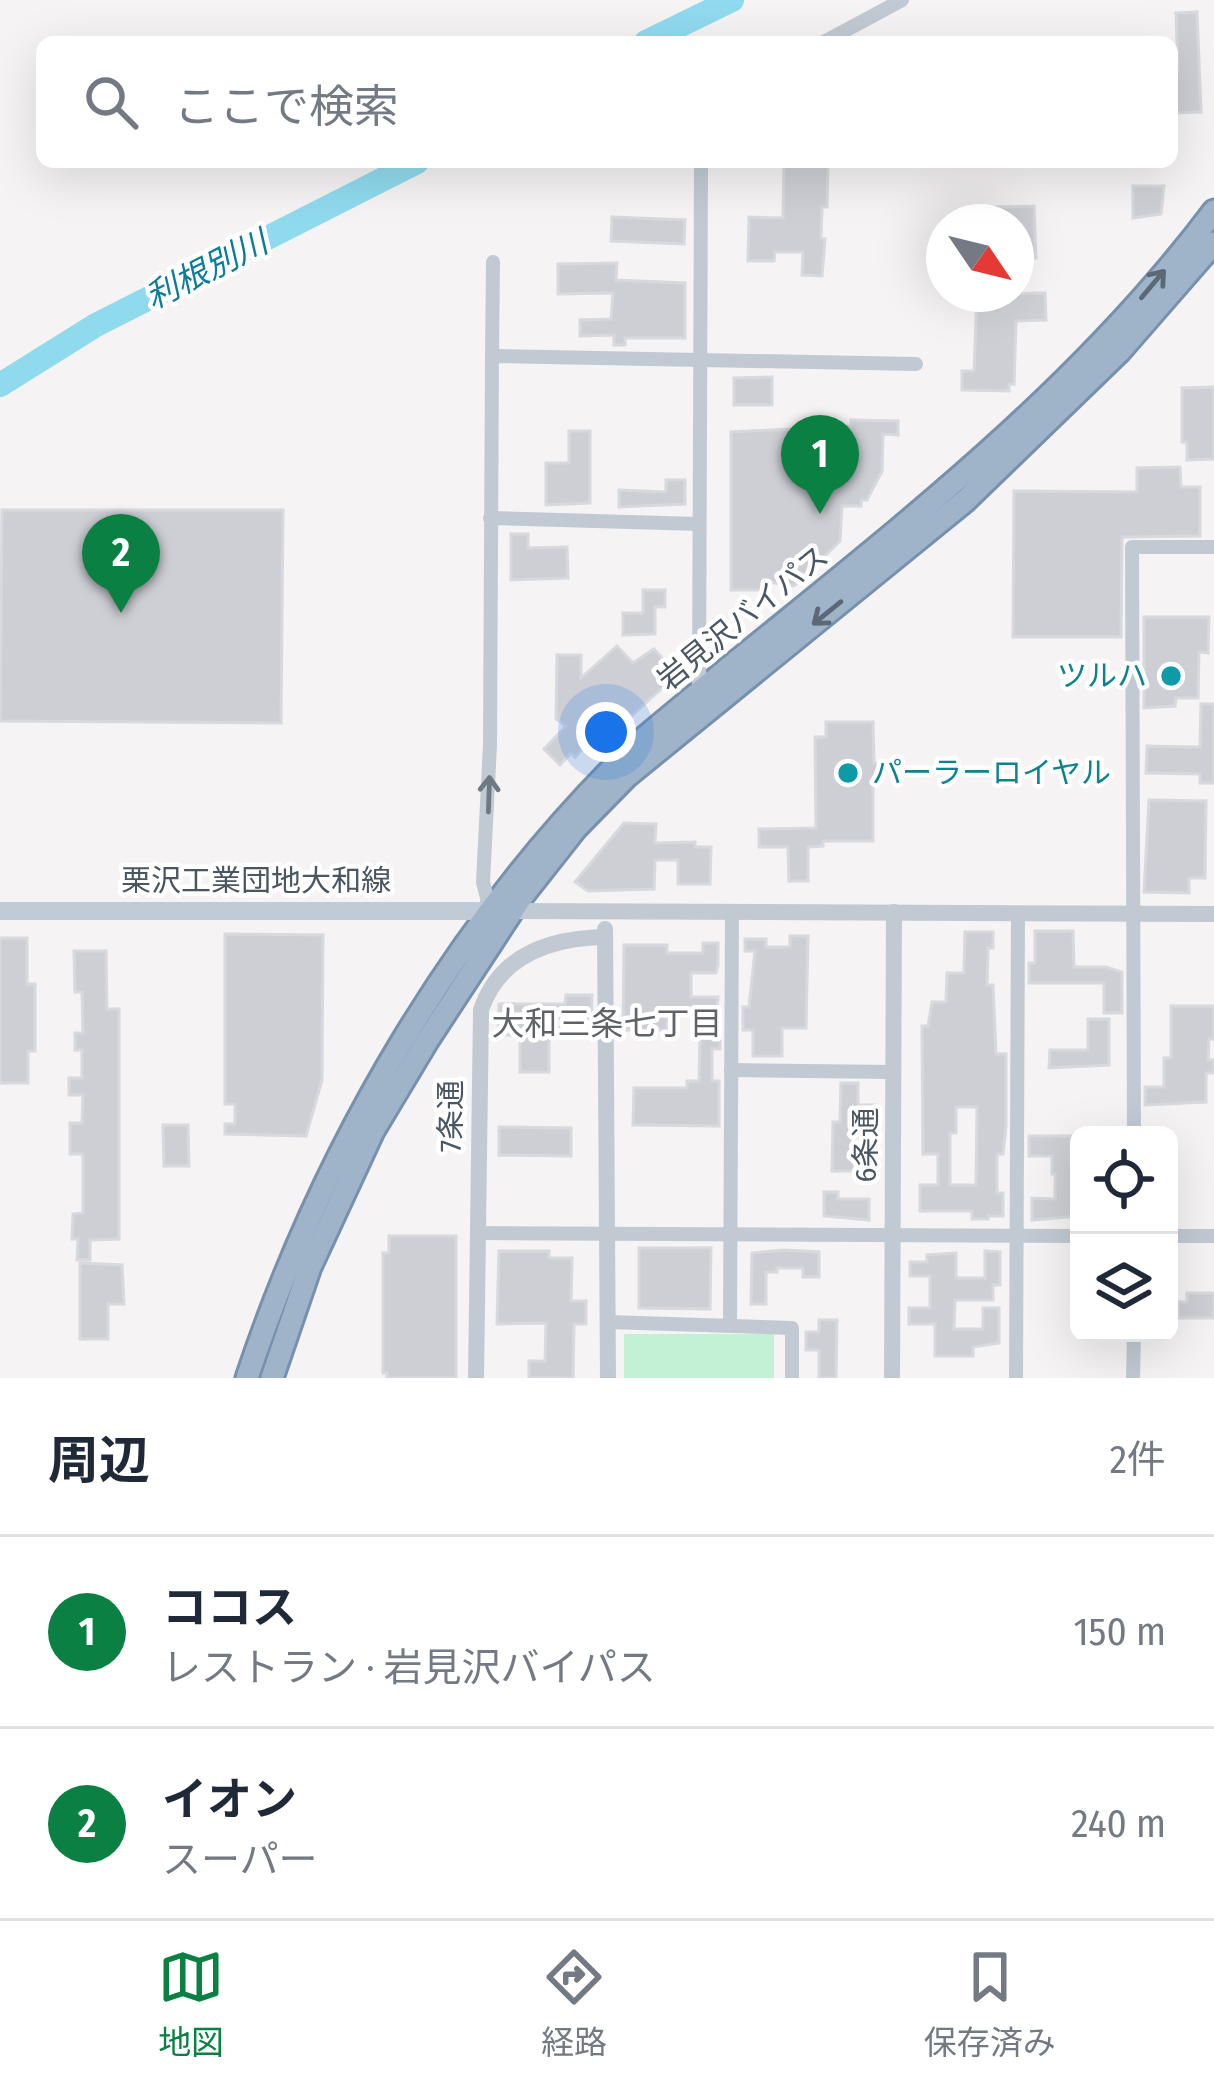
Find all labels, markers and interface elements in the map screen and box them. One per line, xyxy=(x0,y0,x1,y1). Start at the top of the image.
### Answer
search box xyxy=(36,36,1178,168)
icon: search xyxy=(78,69,144,135)
text: ここで検索 xyxy=(174,80,399,134)
north arrow xyxy=(926,204,1034,312)
water label: 利根別川 xyxy=(139,221,277,318)
one-way arrow xyxy=(1139,269,1166,300)
pin: 1 xyxy=(781,415,859,514)
pin: 2 xyxy=(82,514,160,613)
street label: 岩見沢バイパス xyxy=(650,538,836,698)
one-way arrow xyxy=(812,599,843,627)
place label: ツルハ xyxy=(1057,658,1147,694)
marker: ツルハ xyxy=(1158,663,1184,689)
your location xyxy=(576,702,636,762)
place label: パーラーロイヤル xyxy=(872,755,1111,791)
marker: パーラーロイヤル xyxy=(835,760,861,786)
one-way arrow xyxy=(477,775,500,814)
street label: 栗沢工業団地大和線 xyxy=(121,863,391,899)
district label: 大和三条七丁目 xyxy=(492,1004,723,1044)
street label: 7条通 xyxy=(433,1080,469,1152)
street label: 6条通 xyxy=(848,1108,884,1182)
map controls xyxy=(1070,1126,1178,1342)
button: locate xyxy=(1070,1126,1178,1234)
button: layers xyxy=(1070,1234,1178,1342)
text: 周辺 xyxy=(48,1430,150,1492)
text: 2件 xyxy=(1110,1437,1166,1483)
text: ココス xyxy=(162,1581,297,1635)
text: 1 xyxy=(79,1609,95,1655)
text: 150 m xyxy=(1073,1609,1166,1655)
text: レストラン · 岩見沢バイパス xyxy=(162,1645,656,1691)
text: イオン xyxy=(162,1773,297,1827)
text: 2 xyxy=(78,1801,96,1847)
text: 240 m xyxy=(1071,1801,1166,1847)
text: スーパー xyxy=(162,1837,318,1883)
tab: 地図 xyxy=(158,1944,224,2064)
tab: 経路 xyxy=(541,1944,607,2064)
tab: 保存済み xyxy=(924,1944,1056,2064)

